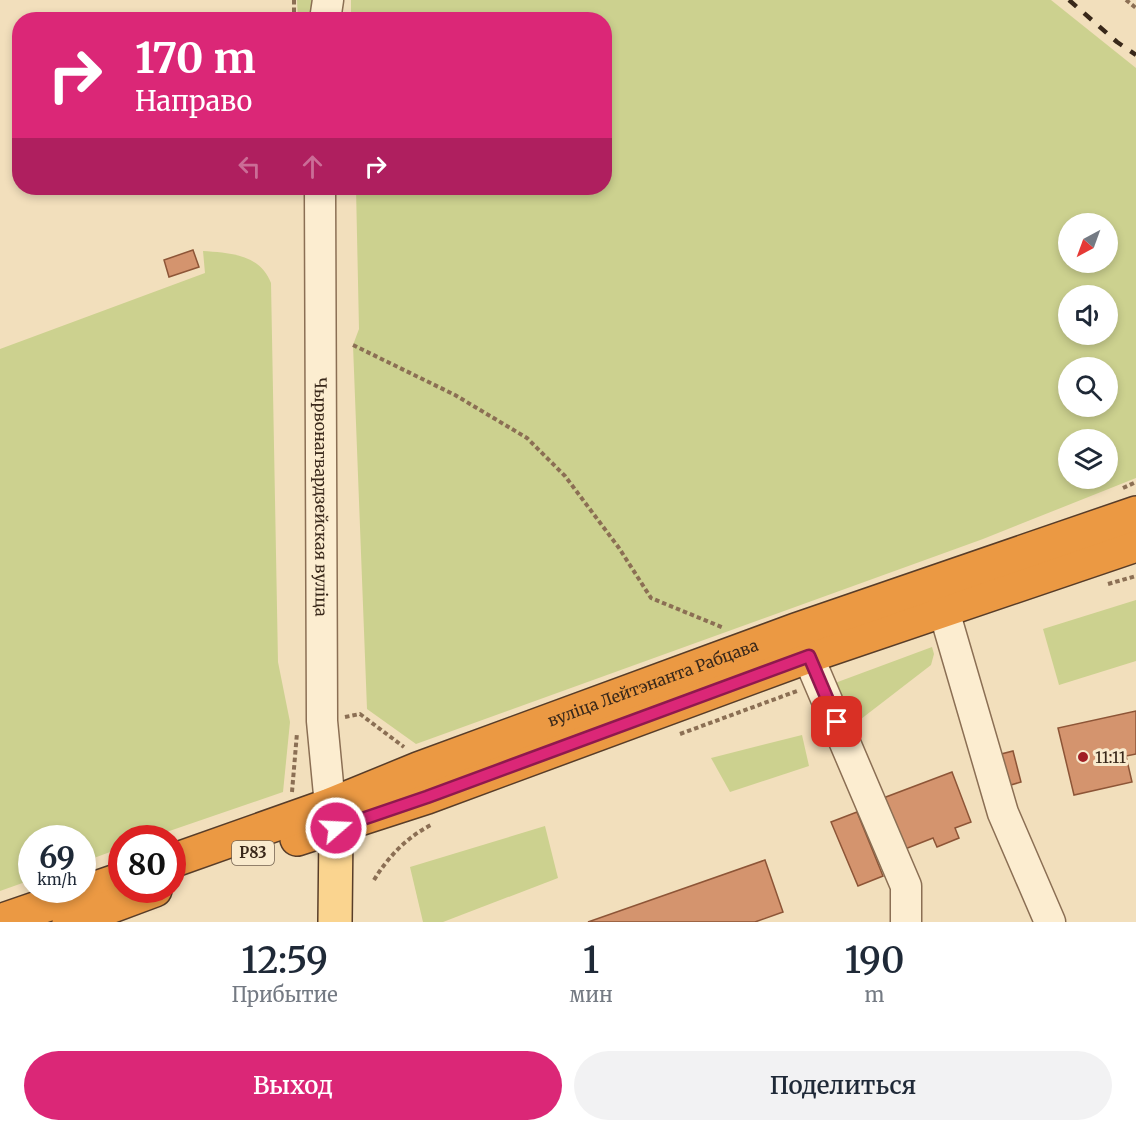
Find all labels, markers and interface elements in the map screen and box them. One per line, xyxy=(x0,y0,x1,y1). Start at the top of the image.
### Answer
text: 170 m xyxy=(135,32,256,84)
icon: right xyxy=(36,36,114,114)
text: Направо xyxy=(135,84,252,118)
icon: left xyxy=(233,150,266,183)
icon: ahead xyxy=(296,150,329,183)
icon: right xyxy=(359,150,392,183)
north arrow xyxy=(1058,213,1118,273)
map controls xyxy=(1058,213,1118,489)
button: sound xyxy=(1058,285,1118,345)
button: search xyxy=(1058,357,1118,417)
street label: Чырвонагвардзейская вуліца xyxy=(311,377,332,617)
button: layers xyxy=(1058,429,1118,489)
street label: вуліца Лейтэнанта Рабцава xyxy=(545,635,761,730)
pin xyxy=(811,696,862,747)
icon: arrive xyxy=(820,705,853,738)
place label: 11:11 xyxy=(1095,747,1126,767)
marker: 11:11 xyxy=(1076,750,1090,764)
position arrow xyxy=(304,796,368,860)
speed limit sign: 80 xyxy=(108,825,186,903)
text: 69 xyxy=(39,838,75,876)
road number: Р83 xyxy=(232,841,274,865)
text: km/h xyxy=(37,870,77,889)
text: 12:59 xyxy=(241,938,328,983)
text: 1 xyxy=(583,938,599,983)
text: 190 xyxy=(844,938,905,983)
text: Прибытие xyxy=(232,982,338,1007)
text: мин xyxy=(569,982,613,1007)
text: m xyxy=(865,982,884,1007)
button: Выход xyxy=(24,1051,562,1120)
button: Поделиться xyxy=(574,1051,1112,1120)

